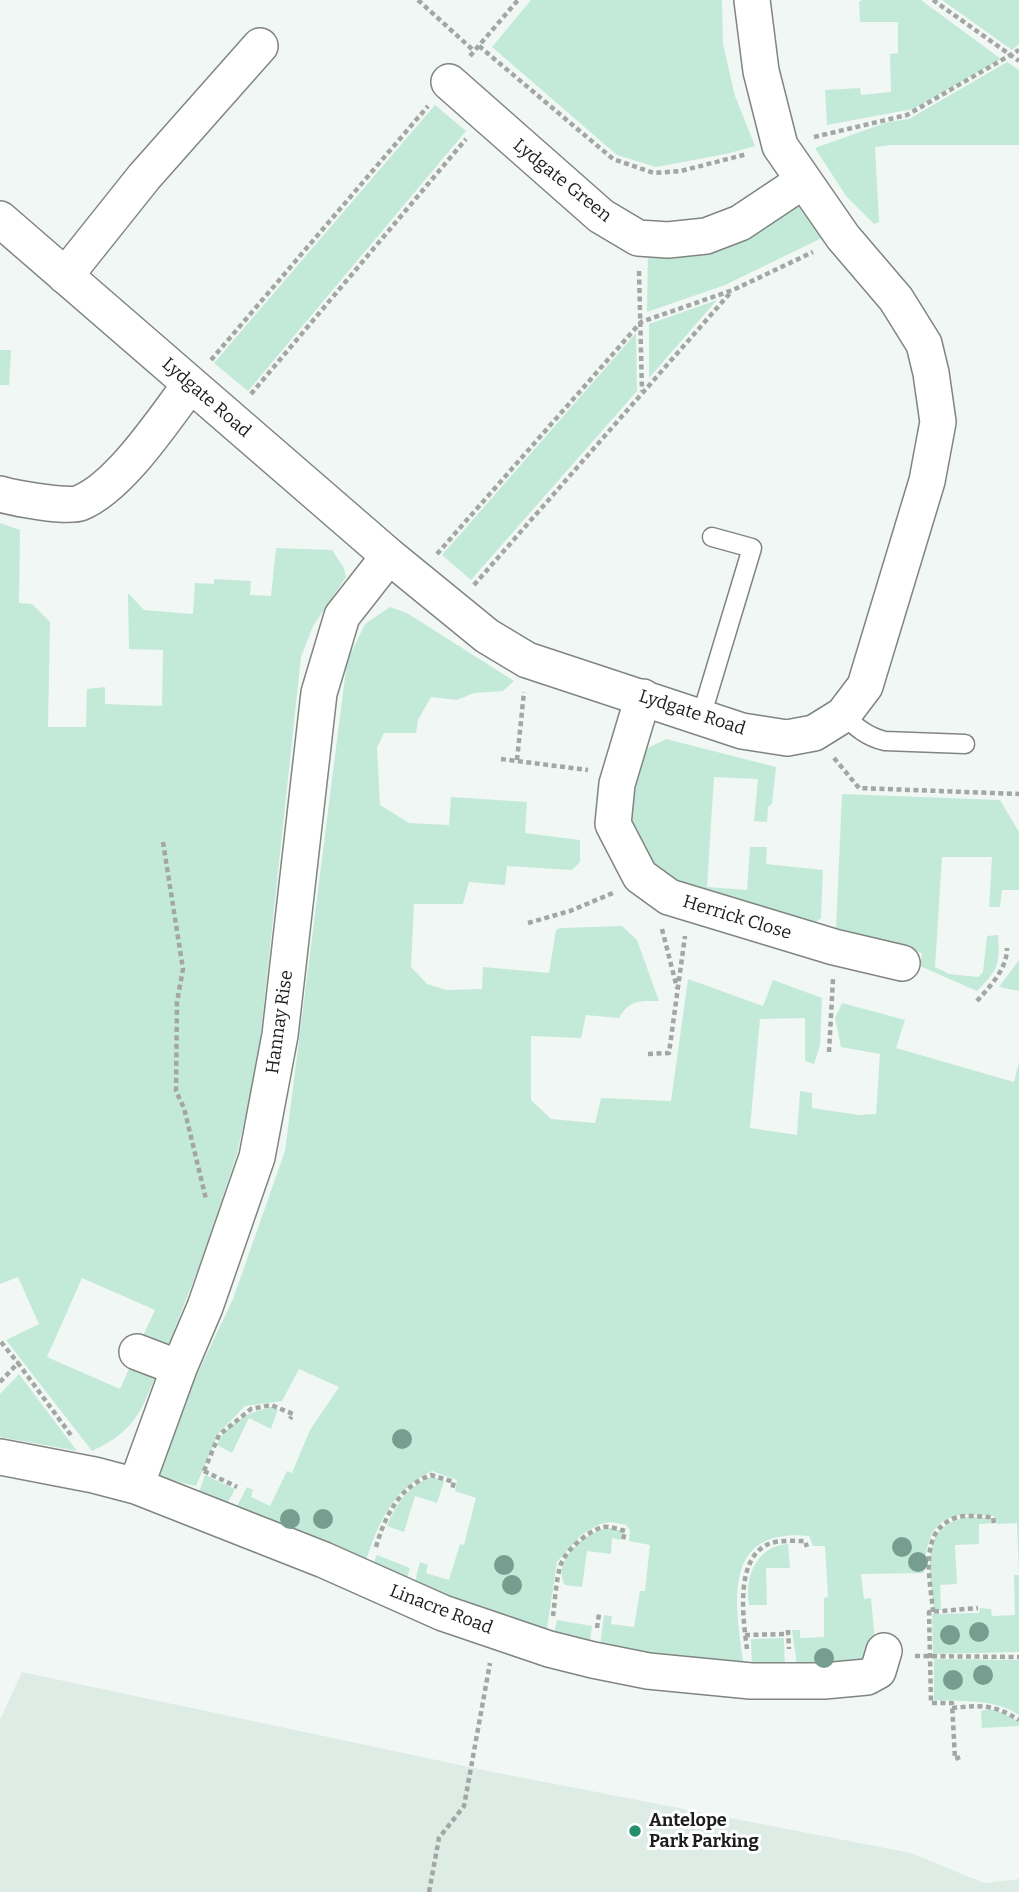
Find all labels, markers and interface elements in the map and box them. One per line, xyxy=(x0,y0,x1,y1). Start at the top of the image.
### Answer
street label: Lydgate Green xyxy=(508,135,616,227)
street label: Lydgate Road xyxy=(157,354,255,442)
street label: Lydgate Road xyxy=(636,686,748,740)
street label: Herrick Close xyxy=(680,891,794,945)
street label: Hannay Rise xyxy=(262,969,298,1075)
street label: Linacre Road xyxy=(386,1580,496,1640)
place label: Antelope Park Parking xyxy=(649,1810,759,1853)
marker: Antelope Park Parking xyxy=(627,1823,643,1839)

